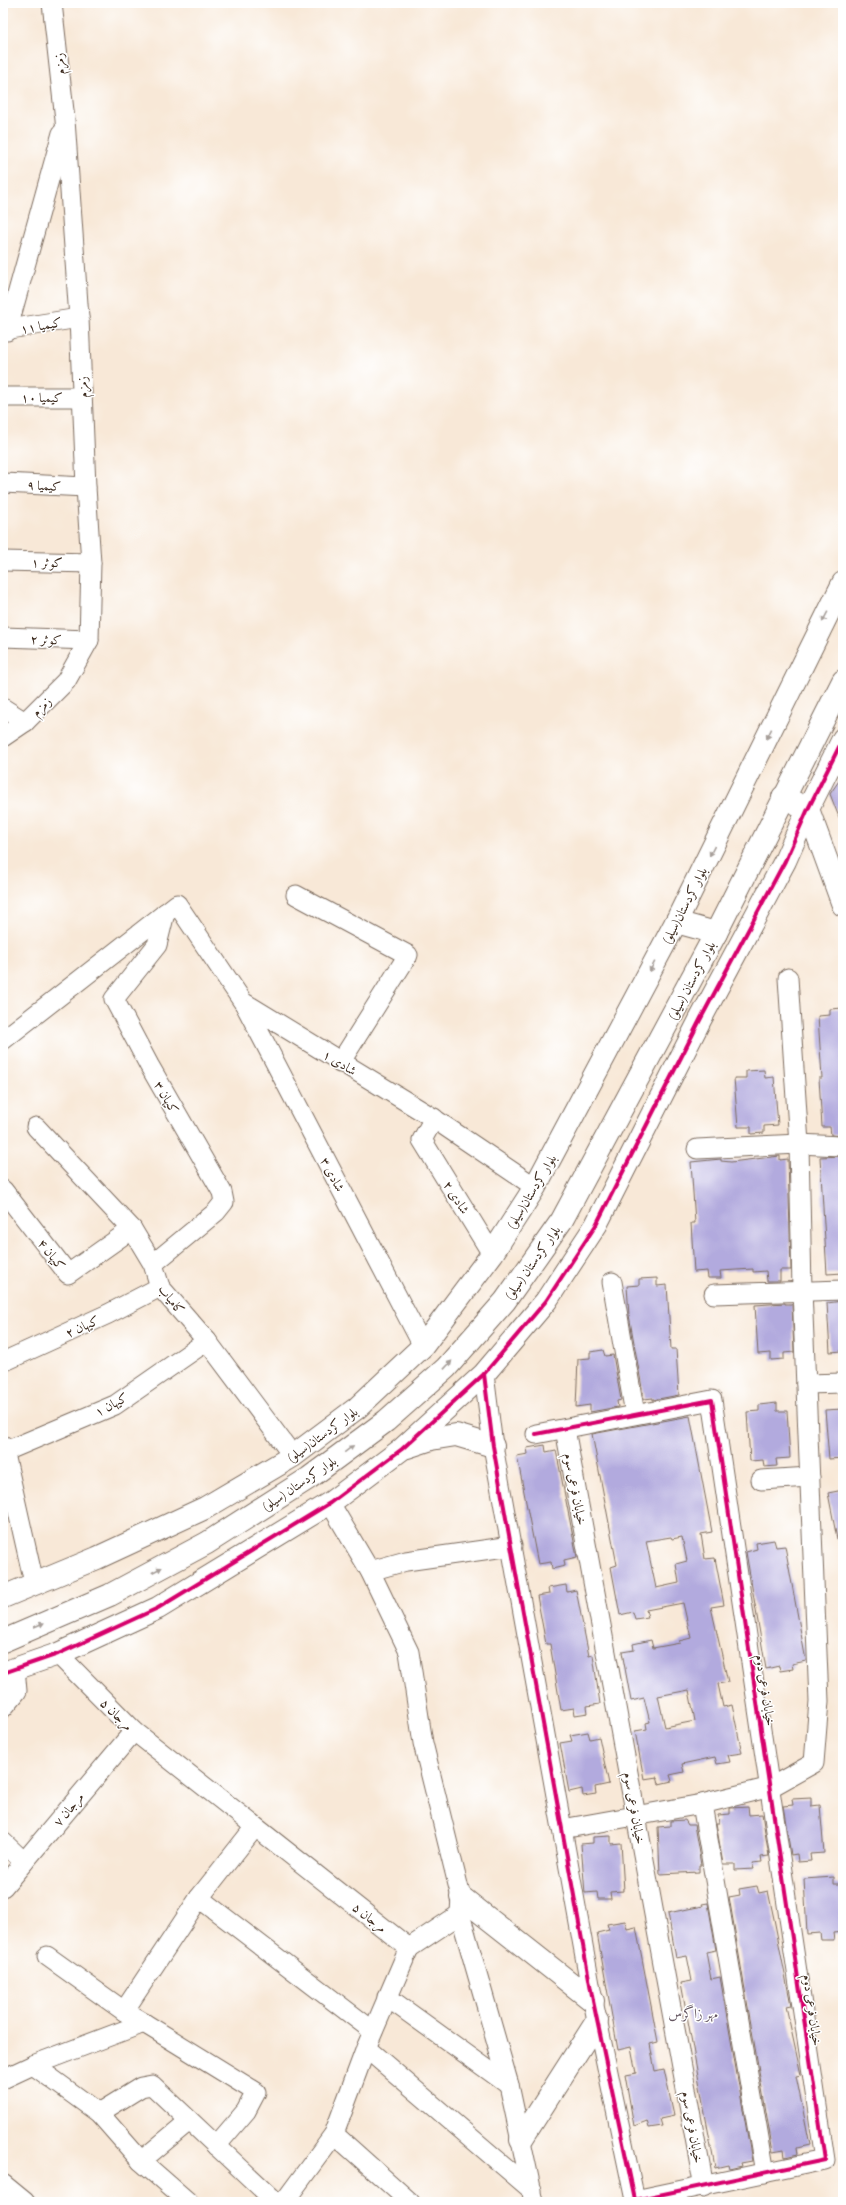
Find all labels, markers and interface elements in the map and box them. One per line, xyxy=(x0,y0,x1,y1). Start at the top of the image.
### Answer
street label: زمزم xyxy=(51,52,72,76)
street label: کیمیا ۱۱ xyxy=(19,314,63,337)
street label: زمزم xyxy=(75,376,94,398)
street label: کیمیا ۱۰ xyxy=(21,390,63,406)
street label: کیمیا ۹ xyxy=(26,477,61,495)
street label: کوثر ۱ xyxy=(31,555,63,571)
one-way arrow xyxy=(822,611,828,623)
street label: کوثر ۲ xyxy=(30,631,62,649)
street label: زمزم xyxy=(28,693,57,722)
one-way arrow xyxy=(766,729,772,740)
one-way arrow xyxy=(709,846,715,857)
street label: بلوار کردستان(سیلو) xyxy=(659,865,711,946)
street label: بلوار کردستان (سیلو) xyxy=(665,939,719,1022)
one-way arrow xyxy=(649,961,655,973)
street label: شادی ۱ xyxy=(320,1047,359,1079)
street label: کیهان ۳ xyxy=(150,1078,182,1117)
street label: بلوار کردستان(سیلو) xyxy=(503,1152,560,1231)
street label: شادی ۳ xyxy=(316,1155,348,1194)
street label: شادی ۲ xyxy=(440,1178,473,1217)
street label: بلوار کردستان (سیلو) xyxy=(502,1223,564,1302)
street label: کیهان ۴ xyxy=(34,1236,68,1273)
street label: کامیاب xyxy=(155,1282,188,1318)
street label: کیهان ۲ xyxy=(63,1312,102,1341)
one-way arrow xyxy=(444,1360,453,1370)
street label: کیهان ۱ xyxy=(92,1390,131,1420)
street label: بلوار کردستان(سیلو) xyxy=(284,1404,361,1466)
one-way arrow xyxy=(344,1445,354,1453)
street label: خیابان فرعی سوم xyxy=(557,1452,590,1527)
street label: بلوار کردستان (سیلو) xyxy=(259,1453,340,1515)
one-way arrow xyxy=(151,1567,162,1574)
one-way arrow xyxy=(33,1622,45,1628)
street label: خیابان فرعی دوم xyxy=(749,1653,779,1728)
street label: مرجان ۵ xyxy=(96,1695,136,1735)
street label: خیابان فرعی سوم xyxy=(617,1771,648,1846)
street label: مرجان ۷ xyxy=(50,1789,88,1830)
street label: مرجان ۵ xyxy=(348,1899,390,1937)
street label: خیابان فرعی دوم xyxy=(796,1973,825,2047)
district label: مهر زاگرس xyxy=(668,2004,718,2023)
street label: خیابان فرعی سوم xyxy=(675,2090,706,2165)

